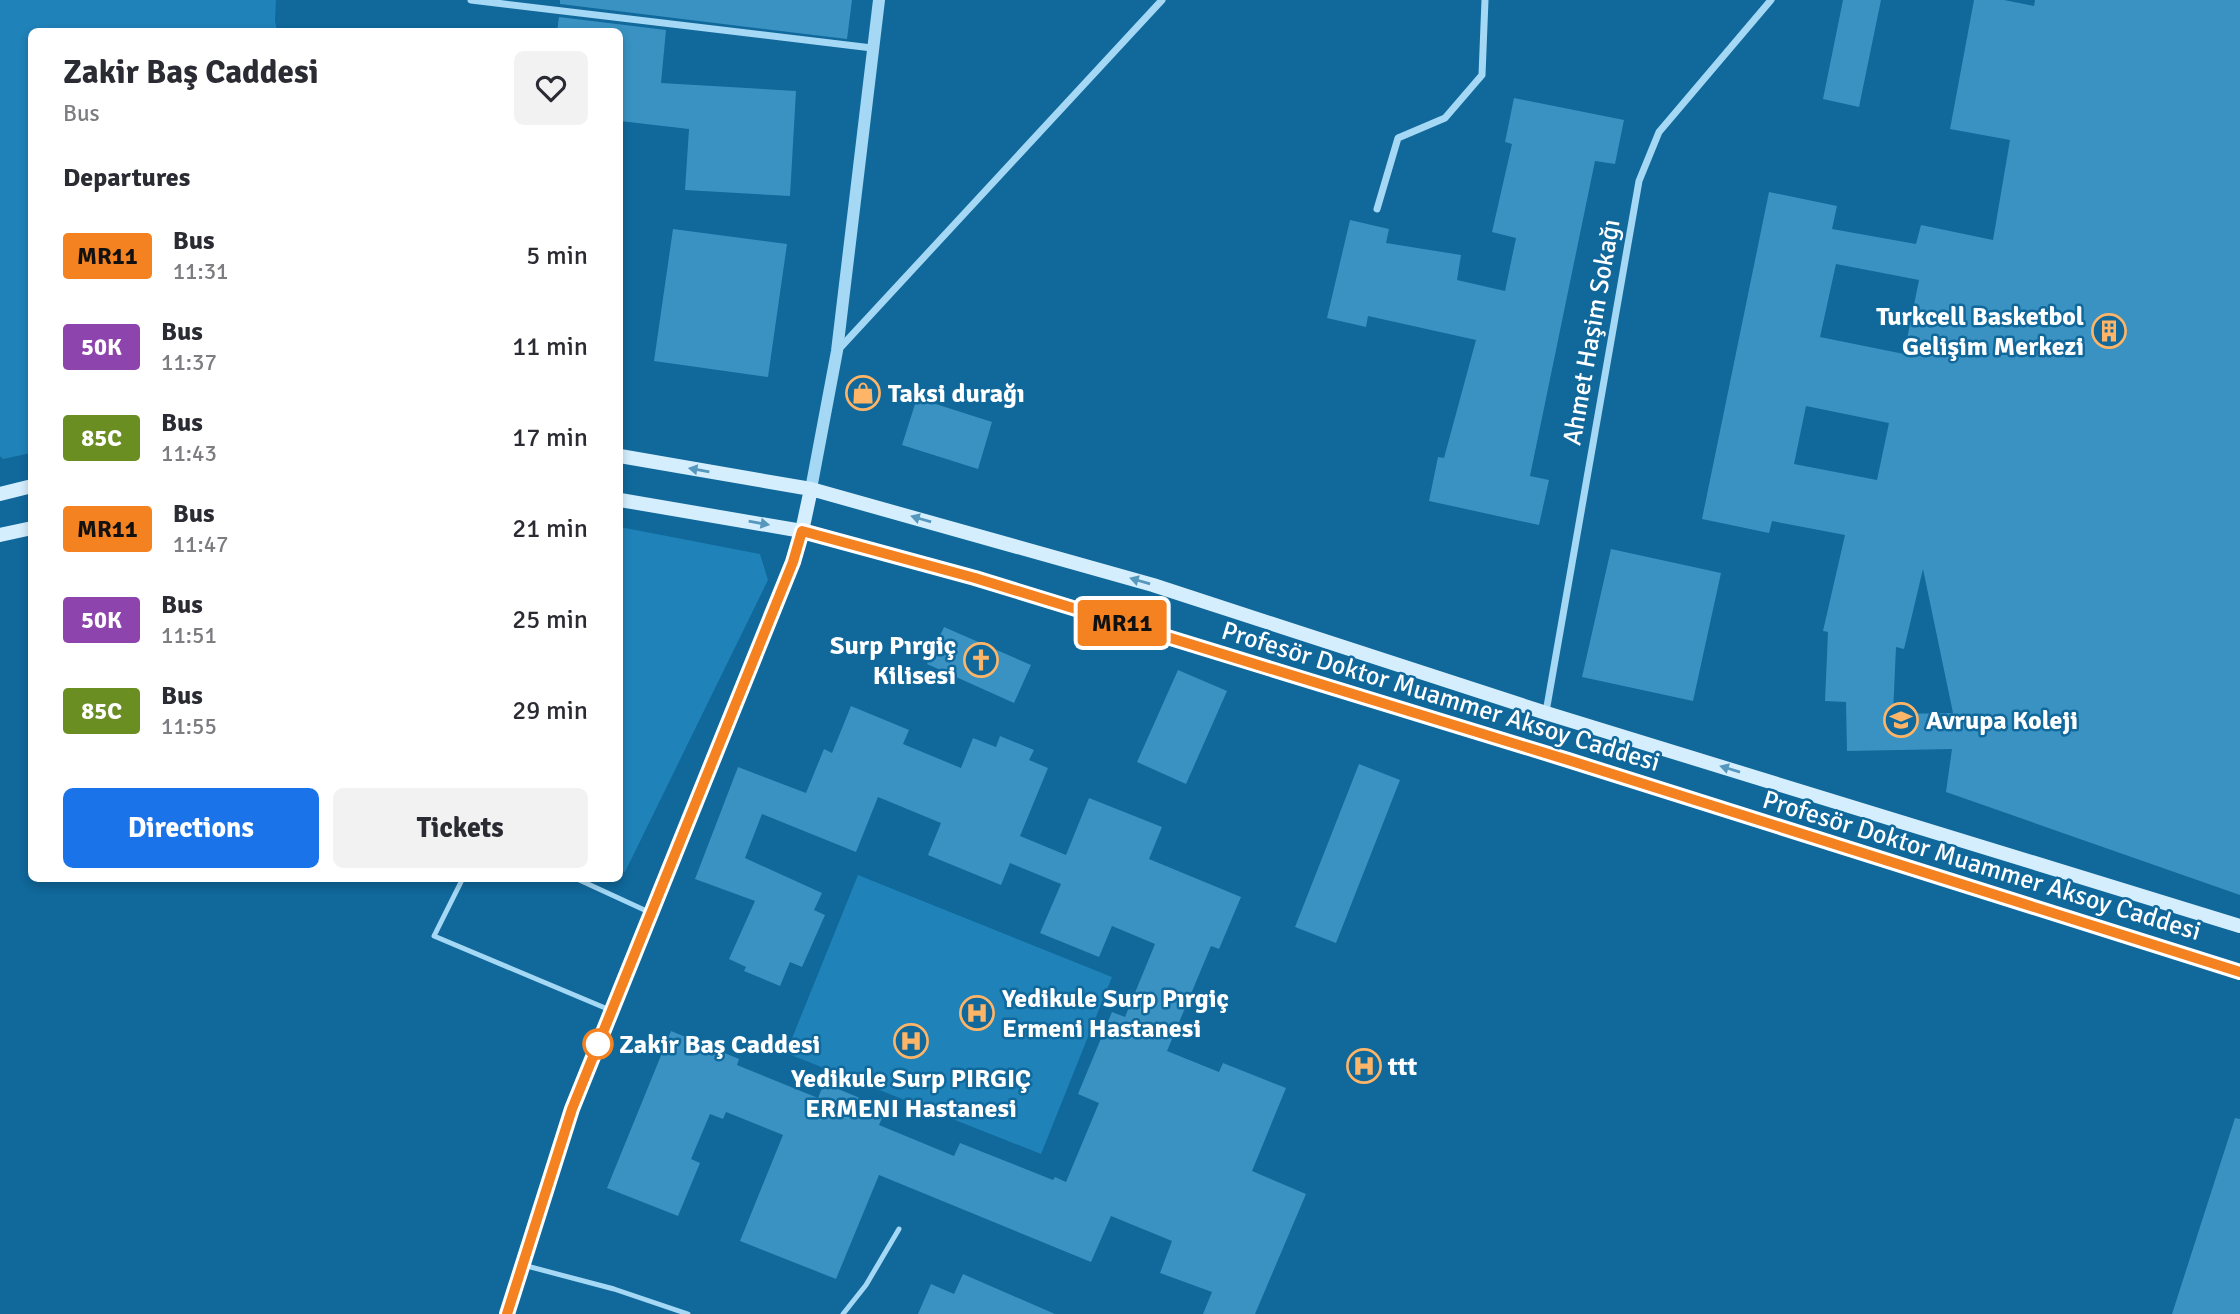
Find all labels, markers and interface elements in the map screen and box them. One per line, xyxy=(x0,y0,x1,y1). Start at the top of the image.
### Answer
button: heart xyxy=(514,51,588,125)
text: Zakir Baş Caddesi xyxy=(63,52,319,93)
text: Bus xyxy=(63,99,100,128)
text: Departures xyxy=(63,162,190,194)
street label: Ahmet Haşim Sokağı xyxy=(1556,217,1628,448)
text: Bus xyxy=(173,225,214,257)
text: 5 min xyxy=(526,240,588,272)
text: MR11 xyxy=(77,241,138,271)
text: 11:31 xyxy=(173,257,229,286)
place label: Turkcell Basketbol Gelişim Merkezi xyxy=(1876,301,2084,363)
building icon: Turkcell Basketbol Gelişim Merkezi xyxy=(2090,312,2128,350)
text: Bus xyxy=(161,316,203,348)
text: 11 min xyxy=(512,331,588,363)
text: 50K xyxy=(81,332,122,362)
text: 11:37 xyxy=(161,348,217,377)
shop icon: Taksi durağı xyxy=(844,374,882,412)
place label: Taksi durağı xyxy=(888,378,1025,410)
text: Bus xyxy=(161,407,203,439)
text: 17 min xyxy=(512,422,588,454)
text: 85C xyxy=(81,423,122,453)
text: 11:43 xyxy=(161,439,217,468)
one-way arrow xyxy=(688,464,710,475)
text: Bus xyxy=(173,498,214,530)
text: 21 min xyxy=(512,513,588,545)
one-way arrow xyxy=(910,513,932,524)
text: MR11 xyxy=(77,514,138,544)
one-way arrow xyxy=(748,518,770,529)
text: 11:47 xyxy=(173,530,229,559)
one-way arrow xyxy=(1128,575,1150,586)
text: Bus xyxy=(161,589,203,621)
line badge: MR11 xyxy=(1073,600,1171,646)
text: 25 min xyxy=(512,604,588,636)
text: 50K xyxy=(81,605,122,635)
text: MR11 xyxy=(1092,608,1152,638)
street label: Profesör Doktor Muammer Aksoy Caddesi xyxy=(1218,615,1664,779)
text: 11:51 xyxy=(161,621,217,650)
place label: Surp Pırgiç Kilisesi xyxy=(830,630,956,692)
church icon: Surp Pırgiç Kilisesi xyxy=(962,641,1000,679)
text: Bus xyxy=(161,680,203,712)
text: 29 min xyxy=(512,695,588,727)
text: 85C xyxy=(81,696,122,726)
school or university icon: Avrupa Koleji xyxy=(1882,701,1920,739)
place label: Avrupa Koleji xyxy=(1926,705,2078,737)
text: 11:55 xyxy=(161,712,217,741)
one-way arrow xyxy=(1719,763,1740,773)
street label: Profesör Doktor Muammer Aksoy Caddesi xyxy=(1759,784,2205,948)
button: Directions xyxy=(63,788,319,868)
button: Tickets xyxy=(333,788,588,868)
place label: Yedikule Surp Pırgiç Ermeni Hastanesi xyxy=(1001,983,1229,1045)
hospital icon: Yedikule Surp Pırgiç Ermeni Hastanesi xyxy=(958,994,996,1032)
hospital icon: Yedikule Surp PIRGIÇ ERMENI Hastanesi xyxy=(892,1022,930,1060)
marker: Zakir Baş Caddesi xyxy=(583,1029,613,1059)
place label: Zakir Baş Caddesi xyxy=(619,1029,820,1061)
hospital icon: ttt xyxy=(1345,1047,1383,1085)
place label: ttt xyxy=(1387,1051,1417,1083)
place label: Yedikule Surp PIRGIÇ ERMENI Hastanesi xyxy=(790,1063,1031,1125)

